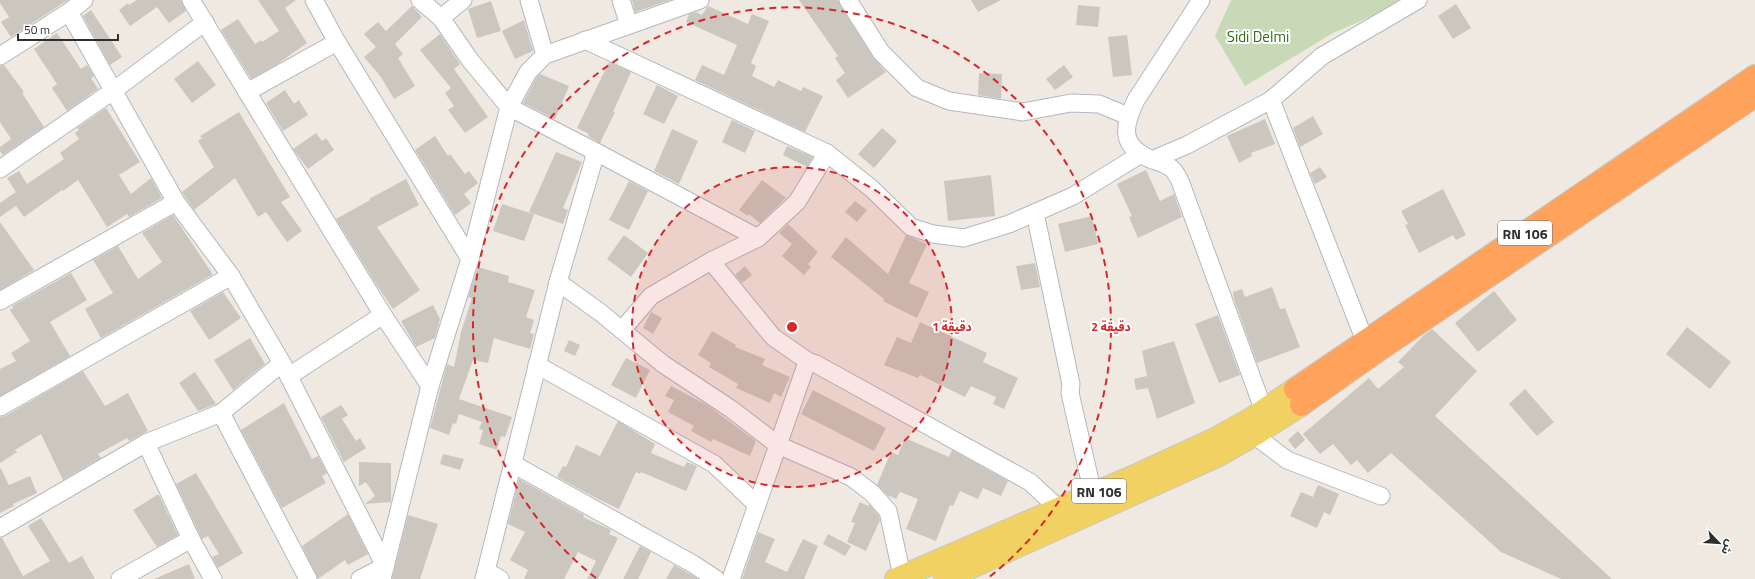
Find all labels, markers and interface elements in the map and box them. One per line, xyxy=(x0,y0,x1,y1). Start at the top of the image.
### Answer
scale bar xyxy=(18,16,118,42)
text: 50 m xyxy=(24,20,50,39)
park label: Sidi Delmi xyxy=(1227,25,1289,48)
road number: RN 106 xyxy=(1498,221,1552,245)
text: 1 دقيقة xyxy=(932,317,972,336)
text: 2 دقيقة xyxy=(1091,317,1131,336)
centre of rings xyxy=(785,320,799,334)
road number: RN 106 xyxy=(1072,479,1126,503)
north arrow xyxy=(1699,523,1739,563)
text: ش xyxy=(1718,537,1738,557)

